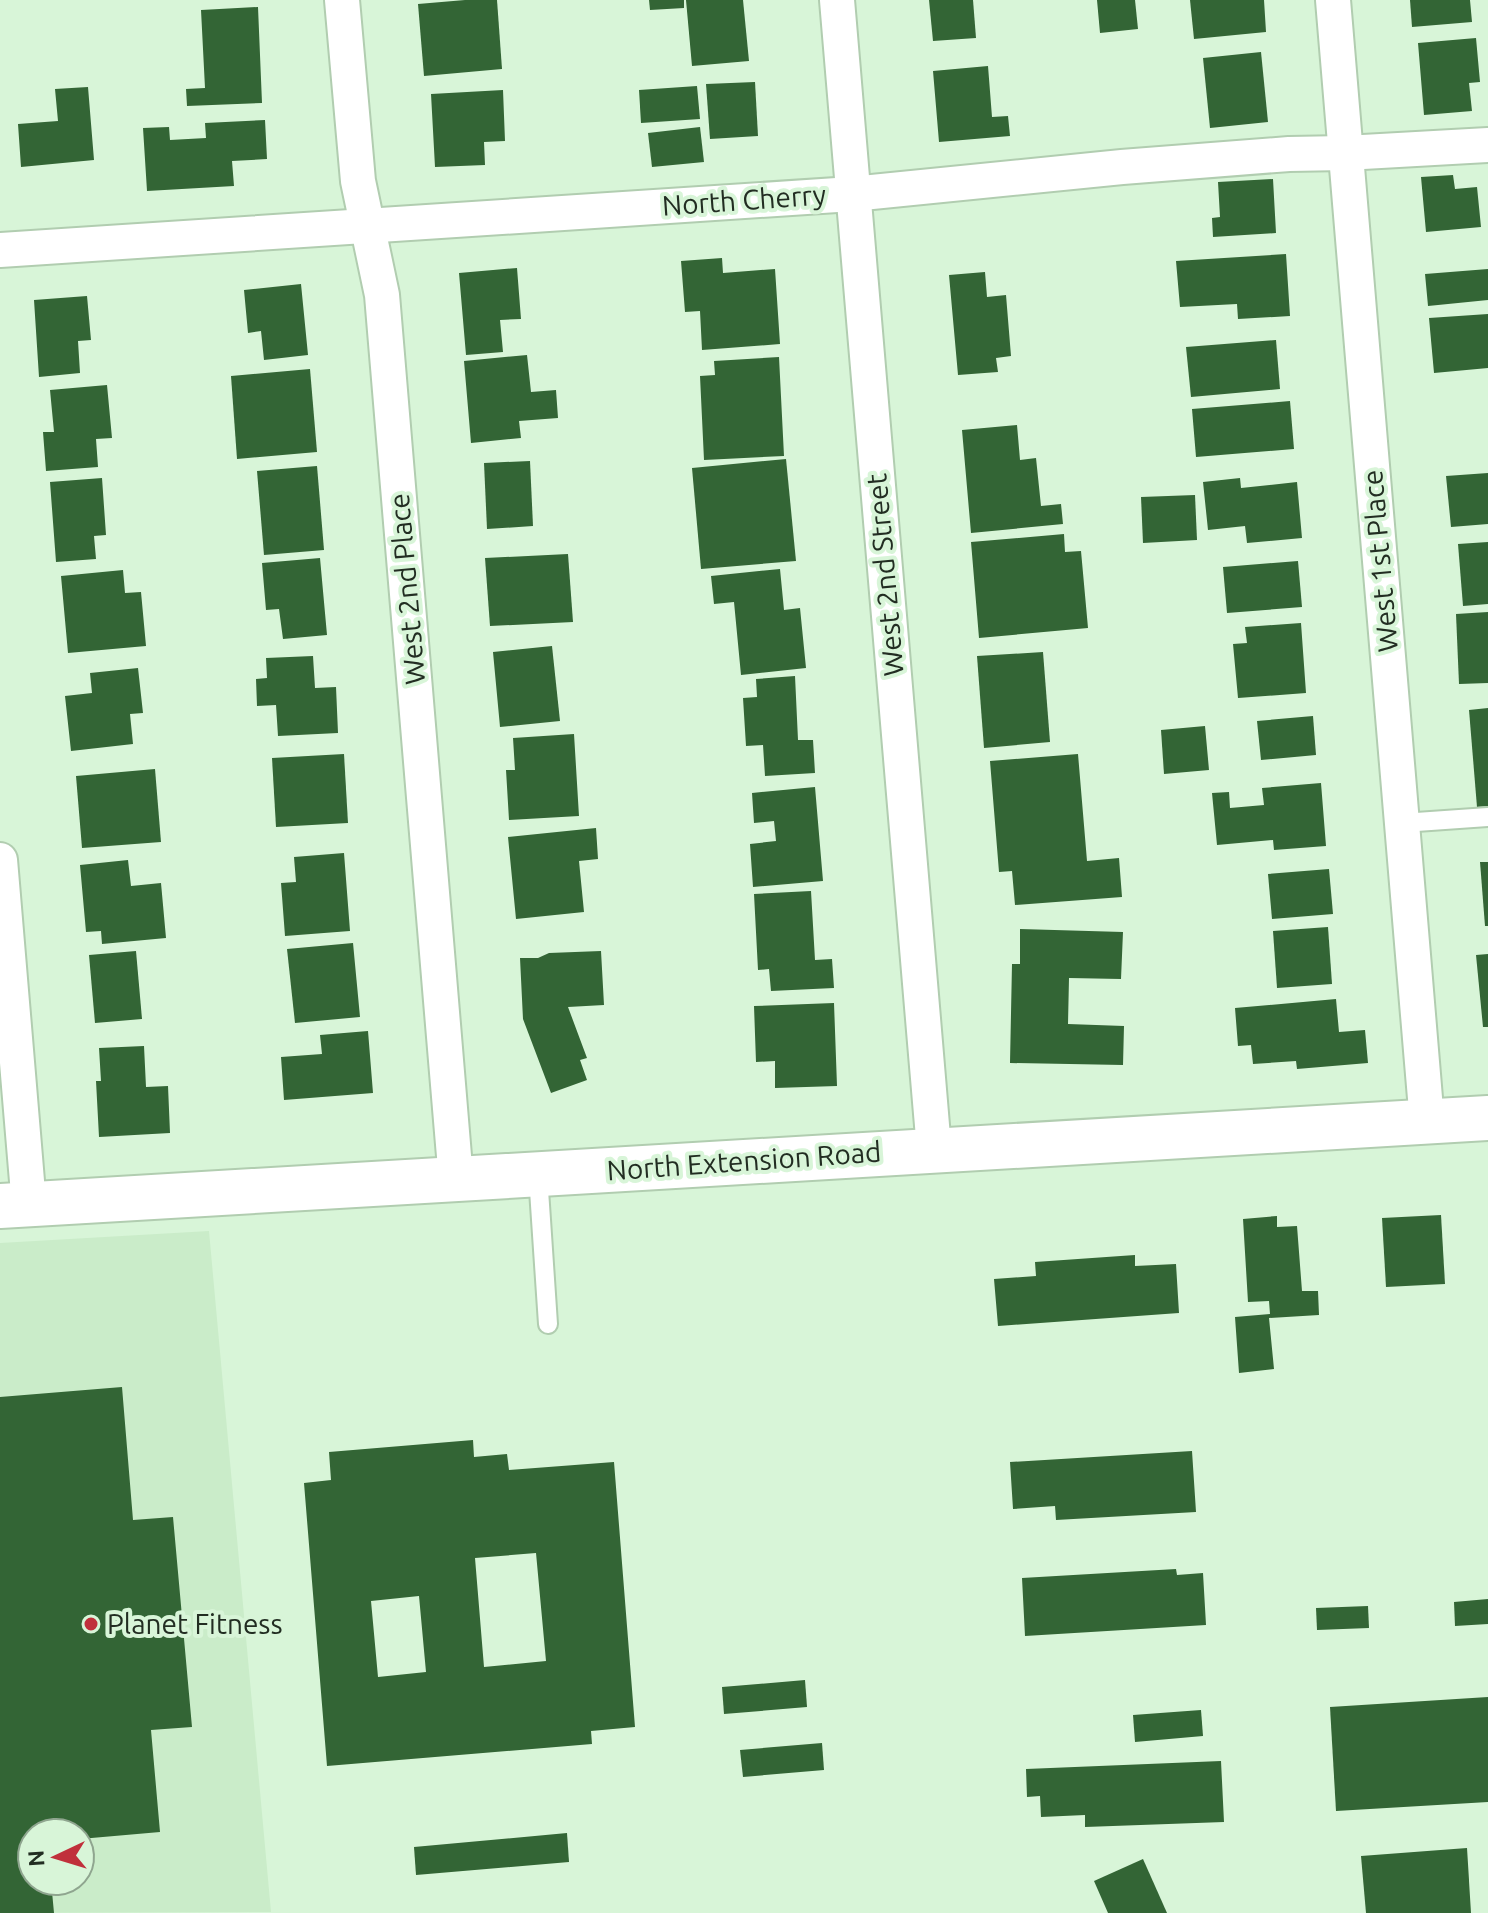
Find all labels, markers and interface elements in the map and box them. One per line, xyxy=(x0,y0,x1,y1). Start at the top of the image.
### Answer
street label: North Cherry xyxy=(661,178,827,221)
street label: West 1st Place xyxy=(1356,469,1403,653)
street label: West 2nd Street xyxy=(860,472,909,678)
street label: West 2nd Place xyxy=(383,492,430,686)
street label: North Extension Road xyxy=(606,1135,882,1186)
place label: Planet Fitness xyxy=(107,1608,283,1639)
marker: Planet Fitness xyxy=(82,1615,100,1633)
north arrow xyxy=(16,1817,96,1897)
text: N xyxy=(23,1849,49,1867)

